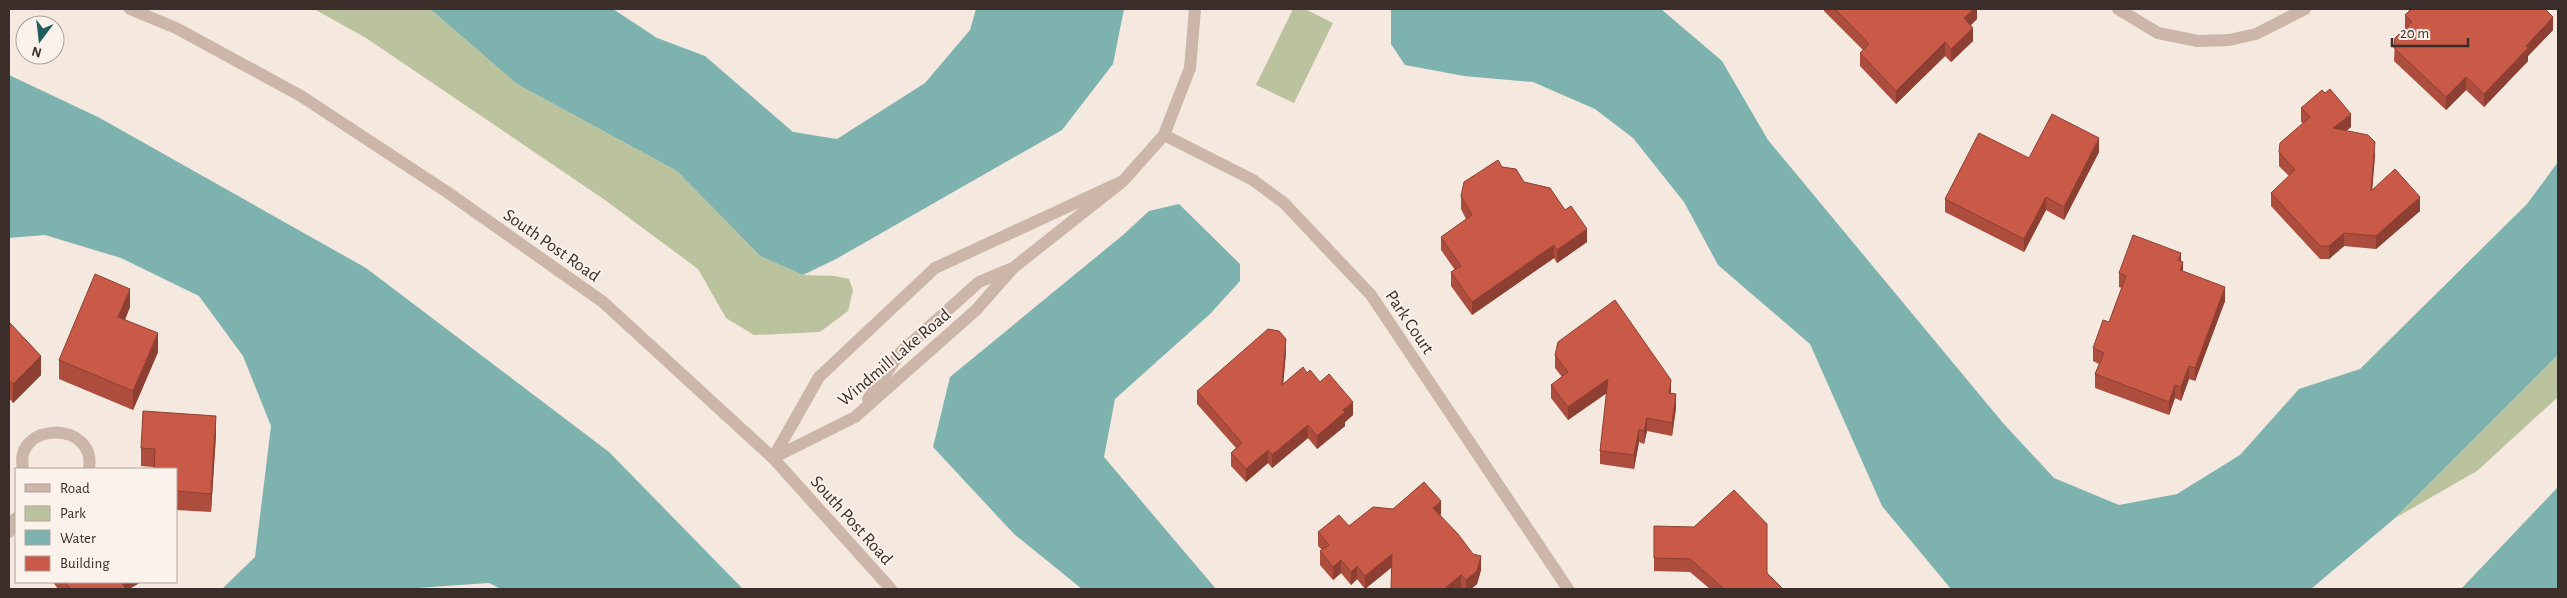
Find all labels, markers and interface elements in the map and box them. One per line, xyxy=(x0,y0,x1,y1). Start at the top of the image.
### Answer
north arrow xyxy=(15,15,65,65)
scale bar xyxy=(2392,15,2468,47)
text: 20 m xyxy=(2400,26,2429,41)
text: N xyxy=(30,44,43,60)
street label: South Post Road xyxy=(500,206,603,286)
street label: Park Court xyxy=(1381,287,1437,358)
street label: Windmill Lake Road xyxy=(835,306,954,410)
legend xyxy=(15,468,178,583)
street label: South Post Road xyxy=(807,473,896,569)
text: Road xyxy=(60,481,90,496)
text: Park xyxy=(60,506,86,521)
text: Water xyxy=(60,531,96,546)
text: Building xyxy=(60,556,110,571)

